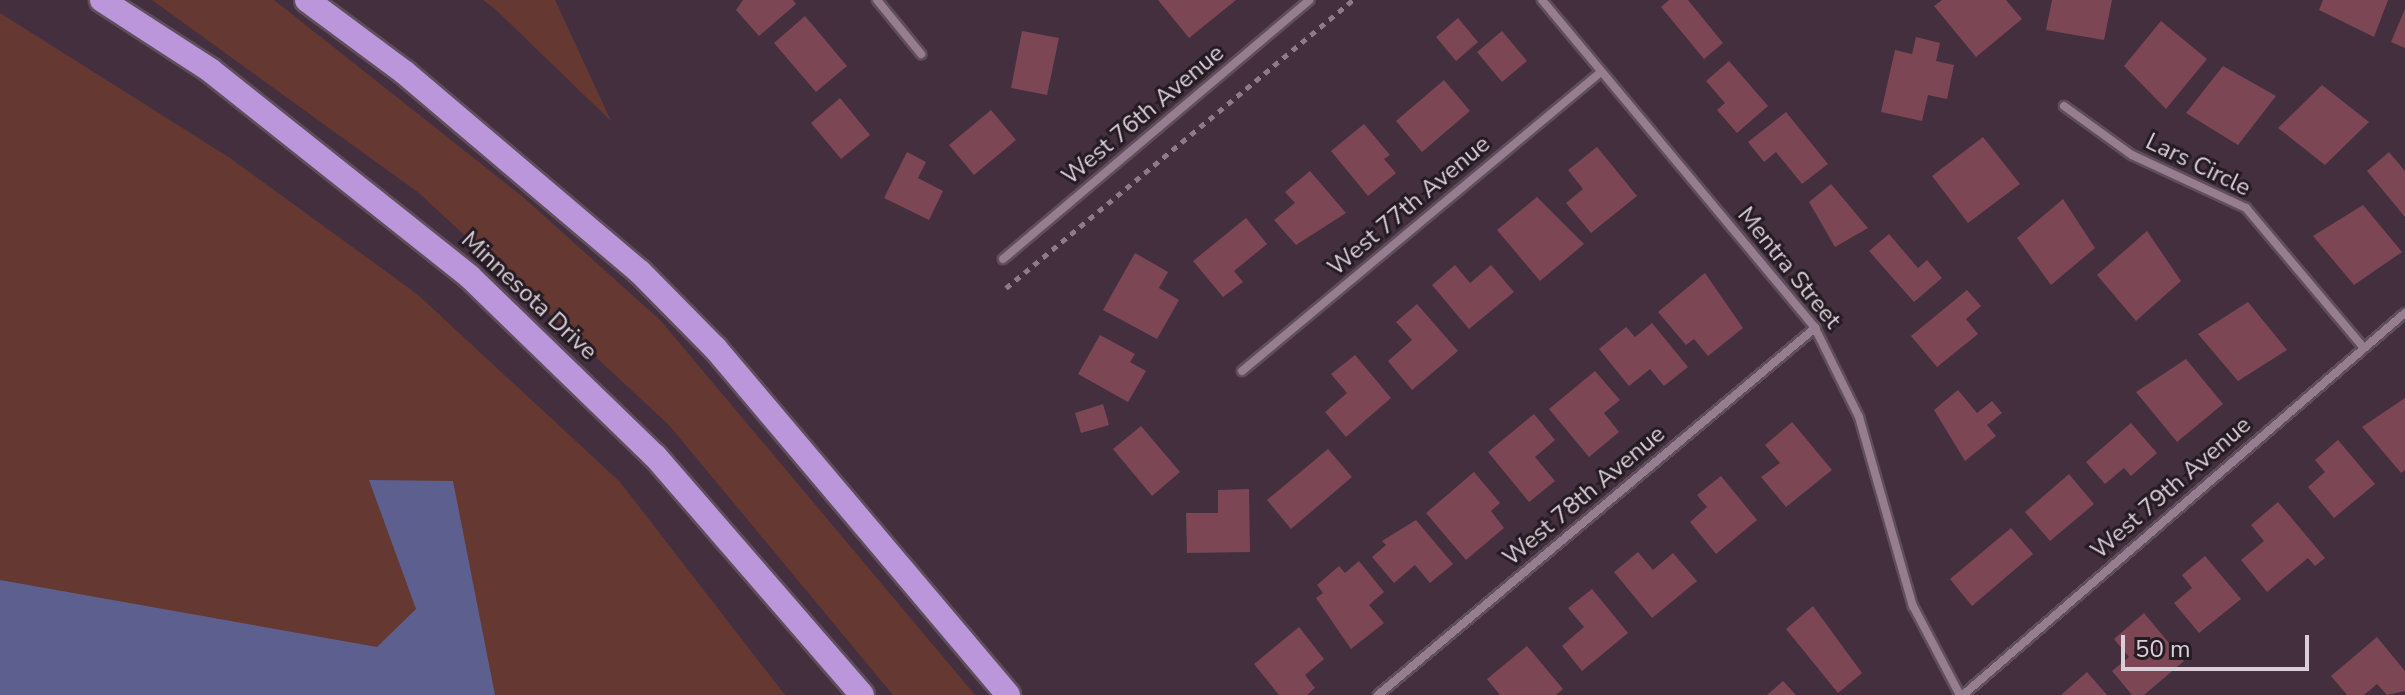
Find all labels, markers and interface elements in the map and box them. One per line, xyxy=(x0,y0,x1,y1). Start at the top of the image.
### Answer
street label: West 76th Avenue xyxy=(1056,39,1230,191)
street label: Lars Circle xyxy=(2141,127,2255,203)
street label: West 77th Avenue xyxy=(1322,130,1496,282)
street label: Mentra Street xyxy=(1731,201,1847,335)
street label: Minnesota Drive xyxy=(455,226,603,366)
street label: West 79th Avenue xyxy=(2085,411,2257,565)
street label: West 78th Avenue xyxy=(1497,420,1671,572)
scale bar xyxy=(2125,619,2313,669)
text: 50 m xyxy=(2135,633,2191,665)

